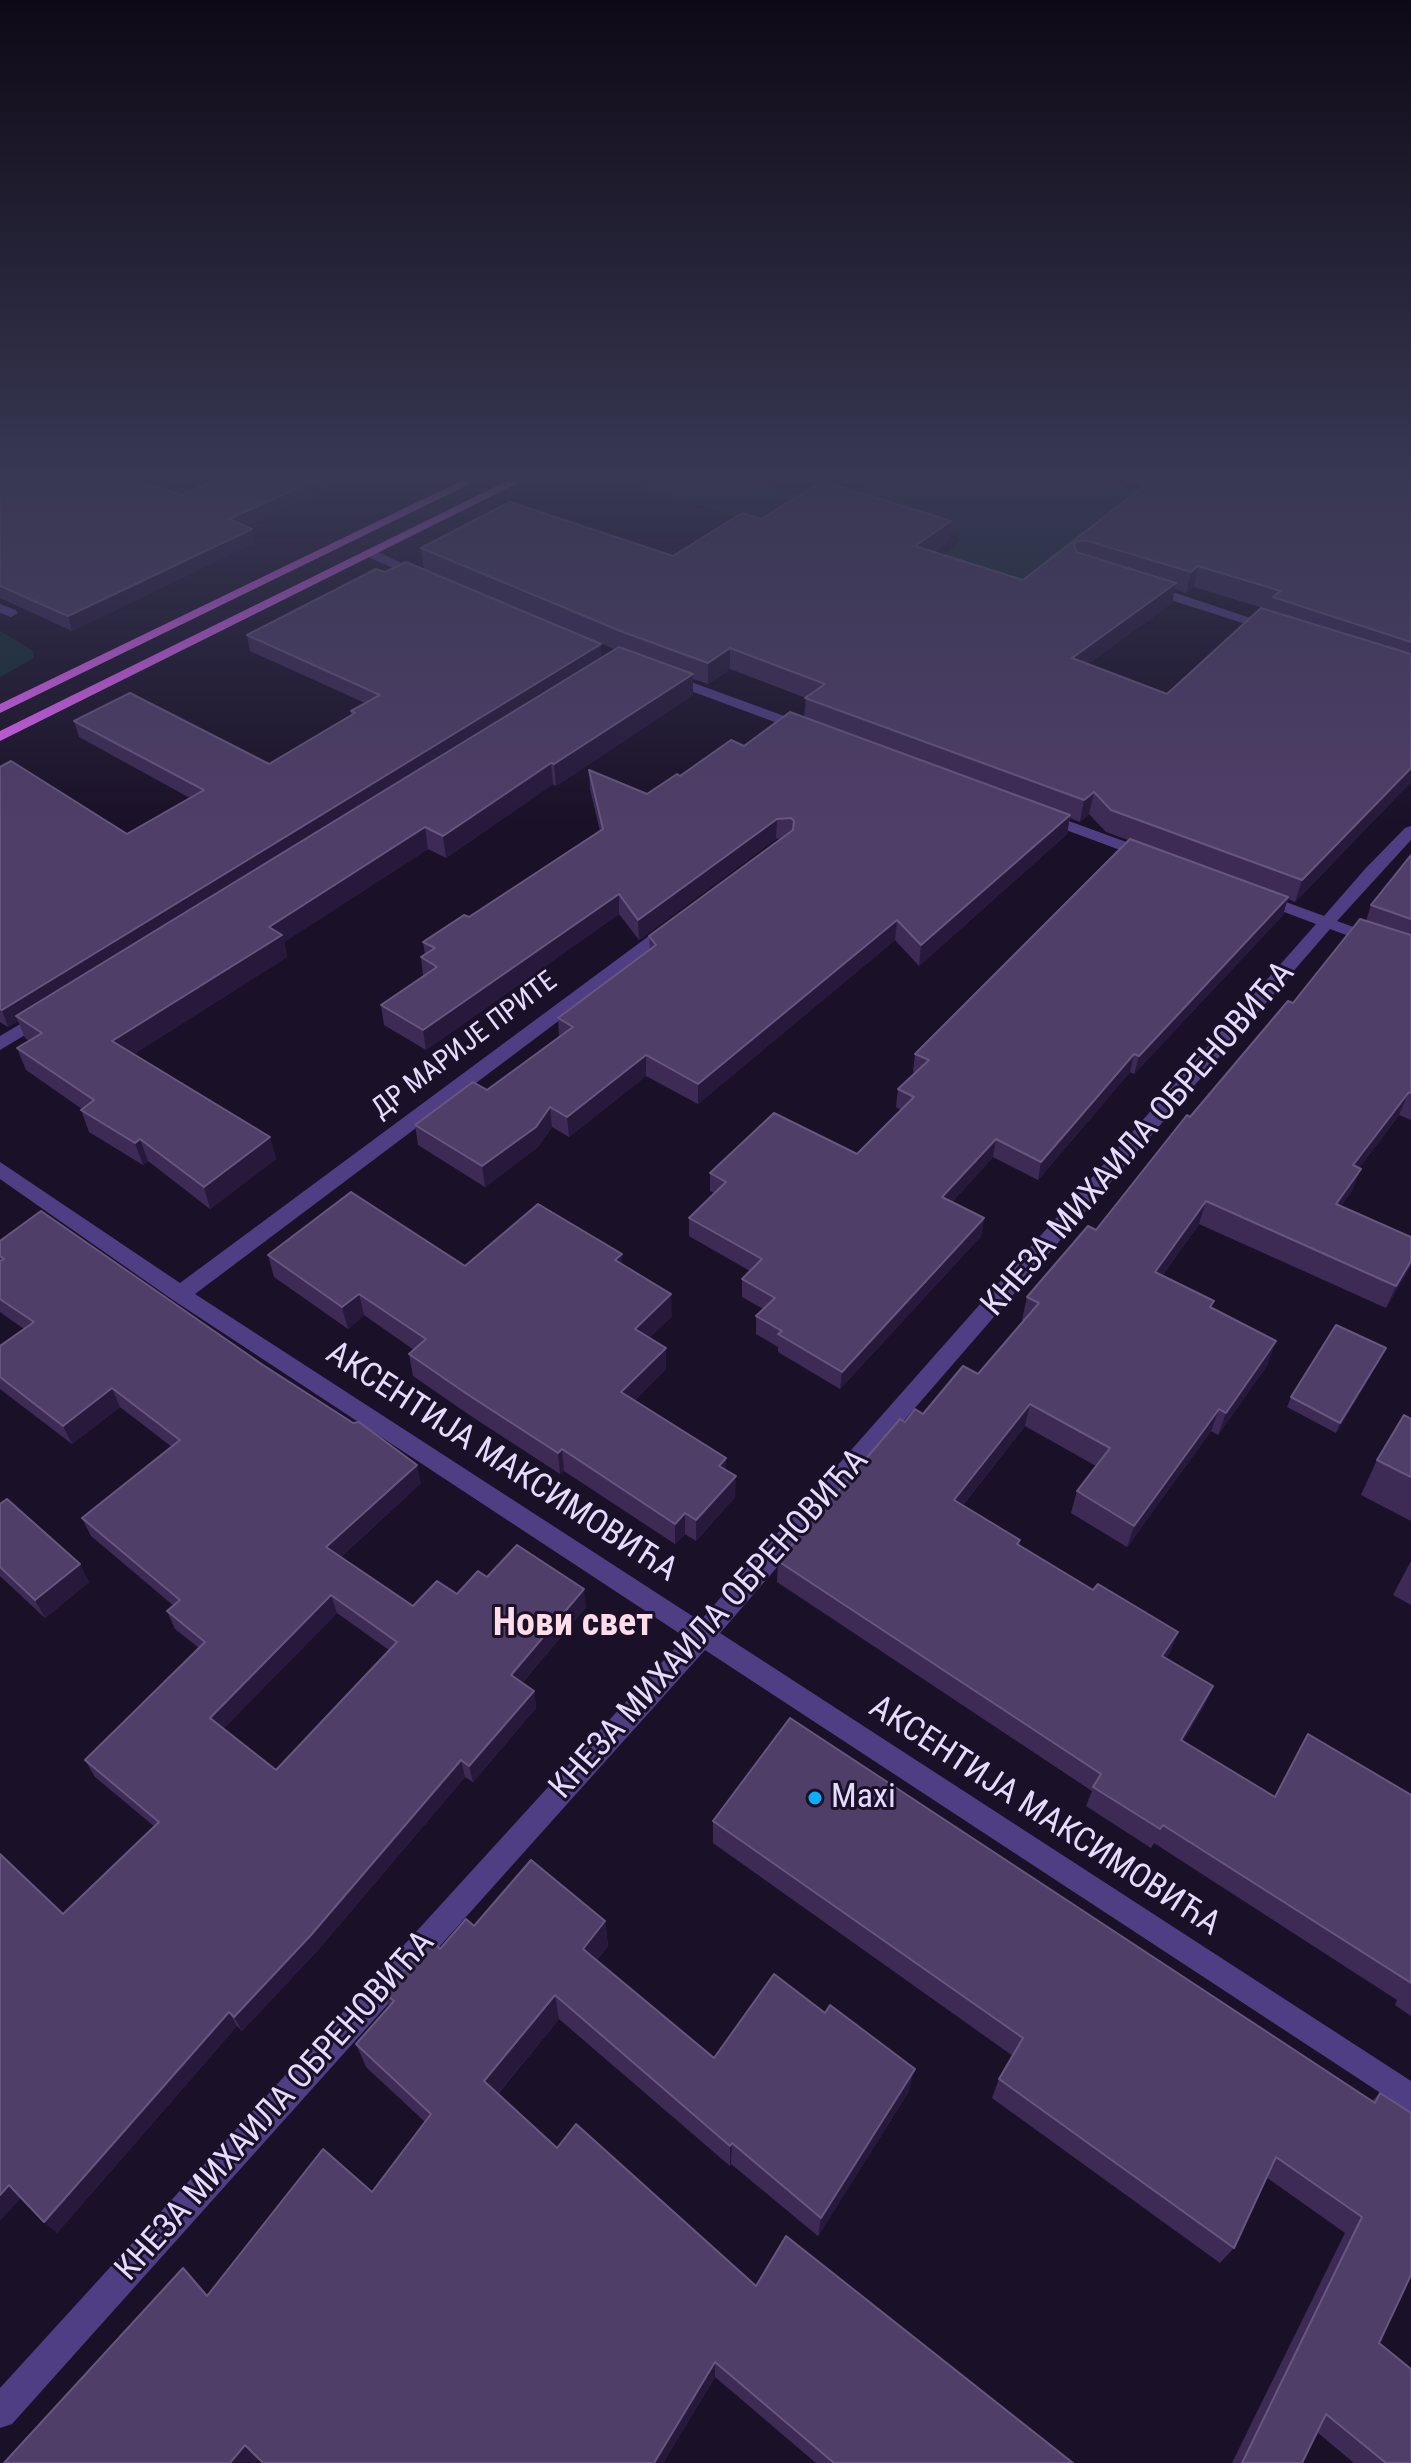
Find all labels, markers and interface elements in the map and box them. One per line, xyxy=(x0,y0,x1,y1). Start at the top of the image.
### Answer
street label: КНЕЗА МИХАИЛА ОБРЕНОВИЋА xyxy=(974,954,1304,1326)
street label: ДР МАРИЈЕ ПРИТЕ xyxy=(366,965,564,1127)
street label: АКСЕНТИЈА МАКСИМОВИЋА xyxy=(318,1334,684,1592)
street label: КНЕЗА МИХАИЛА ОБРЕНОВИЋА xyxy=(542,1442,878,1808)
district label: Нови свет xyxy=(493,1602,653,1648)
street label: АКСЕНТИЈА МАКСИМОВИЋА xyxy=(861,1688,1227,1946)
place label: Maxi xyxy=(831,1778,896,1818)
marker: Maxi xyxy=(806,1789,824,1807)
street label: КНЕЗА МИХАИЛА ОБРЕНОВИЋА xyxy=(108,1924,444,2290)

